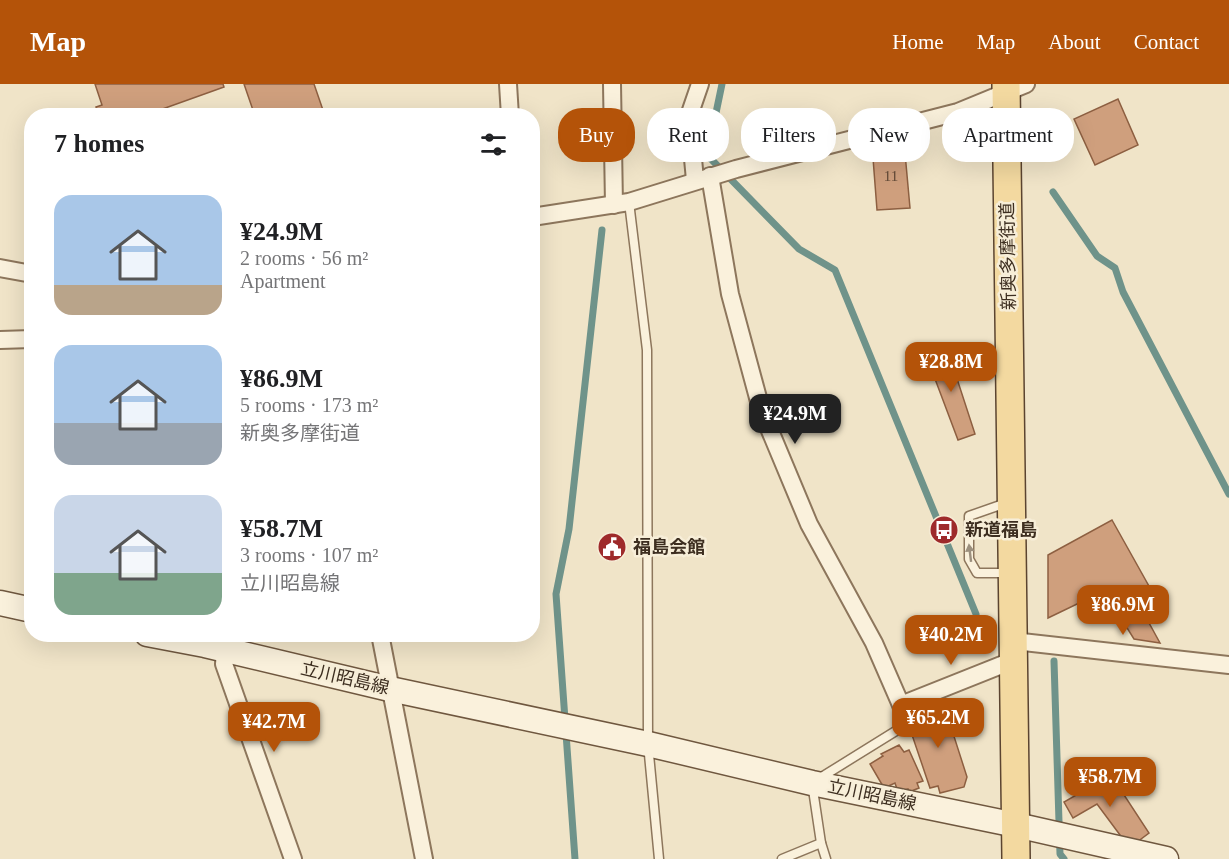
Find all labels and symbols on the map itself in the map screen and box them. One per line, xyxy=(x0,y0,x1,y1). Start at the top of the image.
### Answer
house number: 11 xyxy=(884,168,898,184)
street label: 新奥多摩街道 xyxy=(997,202,1019,310)
pin: ¥28.8M xyxy=(902,342,1000,393)
pin: ¥24.9M xyxy=(746,394,844,445)
bus stop icon: 新道福島 xyxy=(928,514,960,546)
place label: 新道福島 xyxy=(965,520,1037,540)
public building icon: 福島会館 xyxy=(596,531,628,563)
place label: 福島会館 xyxy=(633,537,705,557)
one-way arrow xyxy=(965,543,975,562)
pin: ¥86.9M xyxy=(1074,585,1172,636)
pin: ¥40.2M xyxy=(902,615,1000,666)
street label: 立川昭島線 xyxy=(299,658,391,698)
pin: ¥65.2M xyxy=(889,698,987,749)
pin: ¥42.7M xyxy=(225,702,323,753)
pin: ¥58.7M xyxy=(1061,757,1159,808)
street label: 立川昭島線 xyxy=(826,776,918,814)

